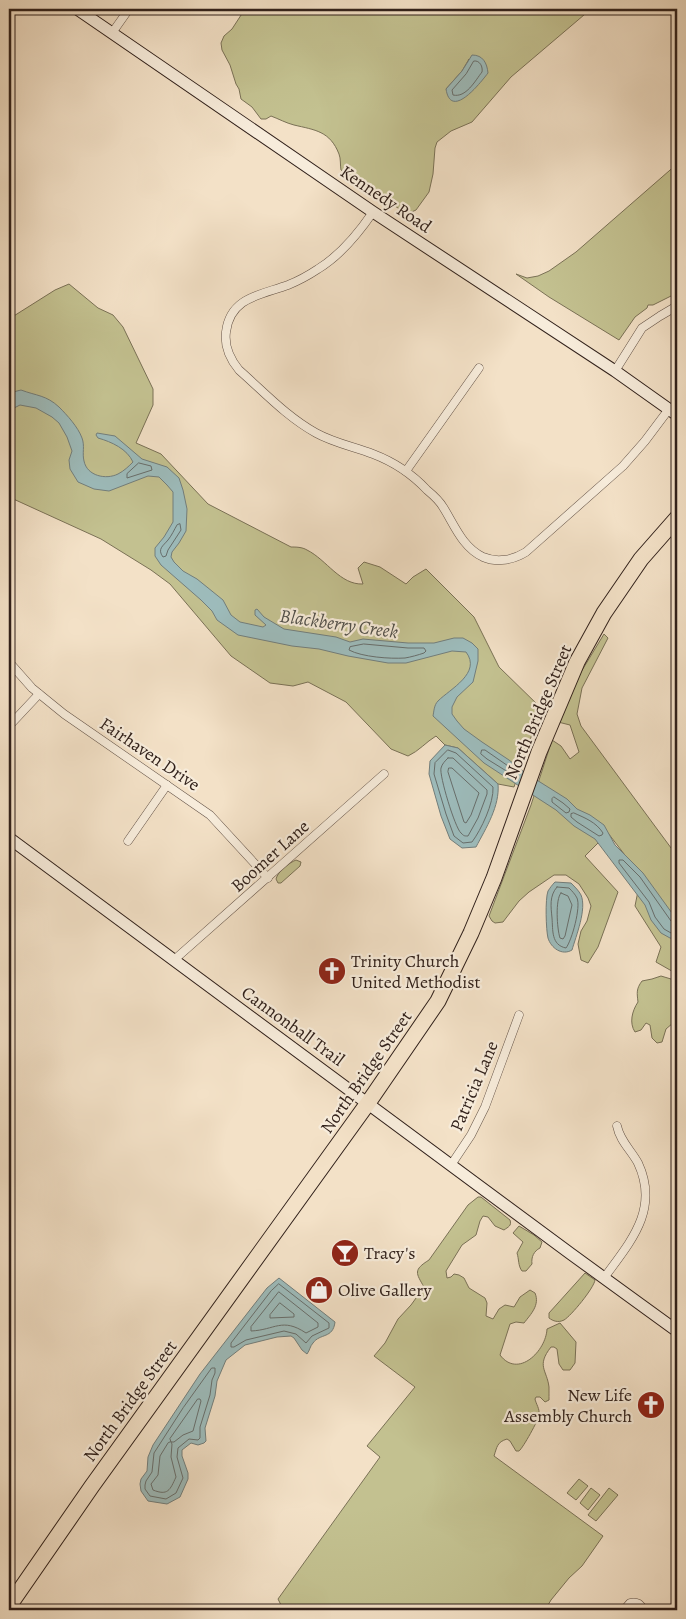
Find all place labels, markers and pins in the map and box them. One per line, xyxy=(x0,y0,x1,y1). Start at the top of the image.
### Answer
place label: Trinity Church United Methodist xyxy=(351,949,481,994)
church icon: Trinity Church United Methodist xyxy=(317,956,347,986)
bar icon: Tracy's xyxy=(330,1238,360,1268)
place label: Tracy's xyxy=(364,1241,416,1265)
shop icon: Olive Gallery xyxy=(304,1275,334,1305)
place label: Olive Gallery xyxy=(338,1278,432,1302)
place label: New Life Assembly Church xyxy=(503,1383,632,1428)
church icon: New Life Assembly Church xyxy=(636,1390,666,1420)

